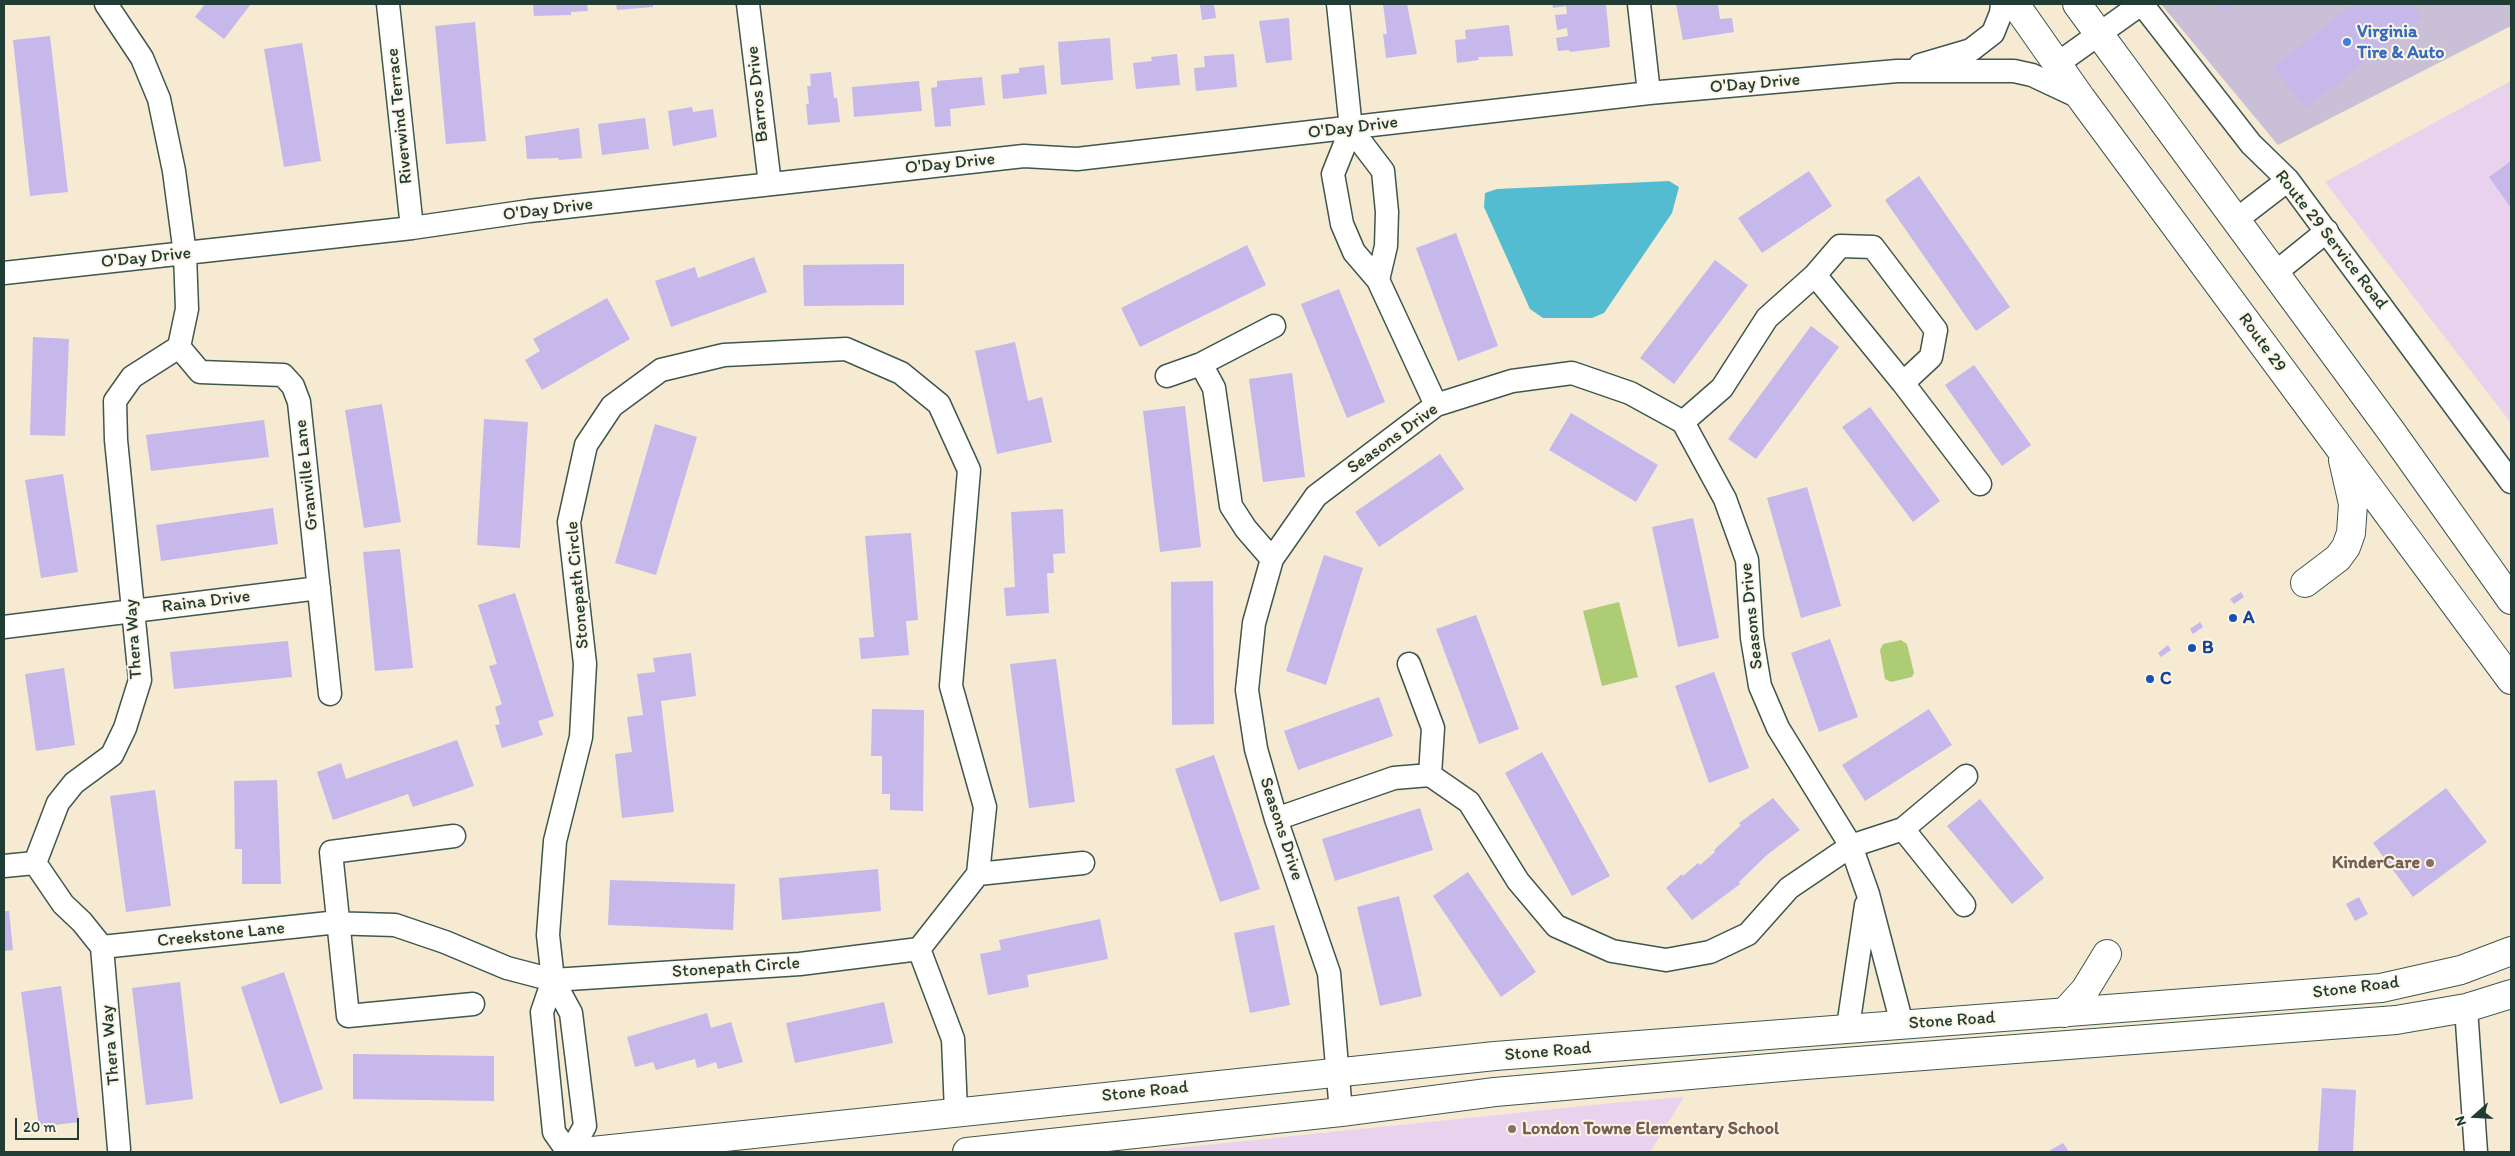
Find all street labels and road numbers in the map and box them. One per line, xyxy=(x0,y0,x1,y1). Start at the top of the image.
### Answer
street label: Barros Drive xyxy=(742,45,774,143)
street label: Riverwind Terrace xyxy=(382,47,418,185)
street label: O'Day Drive xyxy=(1709,69,1801,99)
street label: O'Day Drive xyxy=(1307,112,1399,144)
street label: O'Day Drive xyxy=(904,149,996,179)
street label: Route 29 Service Road xyxy=(2270,166,2392,314)
street label: O'Day Drive xyxy=(502,194,594,226)
street label: O'Day Drive xyxy=(100,243,192,273)
street label: Route 29 xyxy=(2233,309,2291,377)
street label: Seasons Drive xyxy=(1343,399,1443,479)
street label: Granville Lane xyxy=(290,418,324,532)
street label: Stonepath Circle xyxy=(562,520,594,650)
street label: Seasons Drive xyxy=(1736,562,1768,670)
street label: Raina Drive xyxy=(161,586,251,618)
street label: Thera Way xyxy=(120,598,148,680)
street label: Seasons Drive xyxy=(1254,775,1308,883)
street label: Creekstone Lane xyxy=(156,918,286,952)
street label: Stonepath Circle xyxy=(671,953,801,983)
street label: Stone Road xyxy=(2311,972,2401,1004)
street label: Thera Way xyxy=(97,1004,125,1086)
street label: Stone Road xyxy=(1908,1007,1996,1035)
street label: Stone Road xyxy=(1504,1037,1592,1067)
street label: Stone Road xyxy=(1101,1077,1189,1107)

